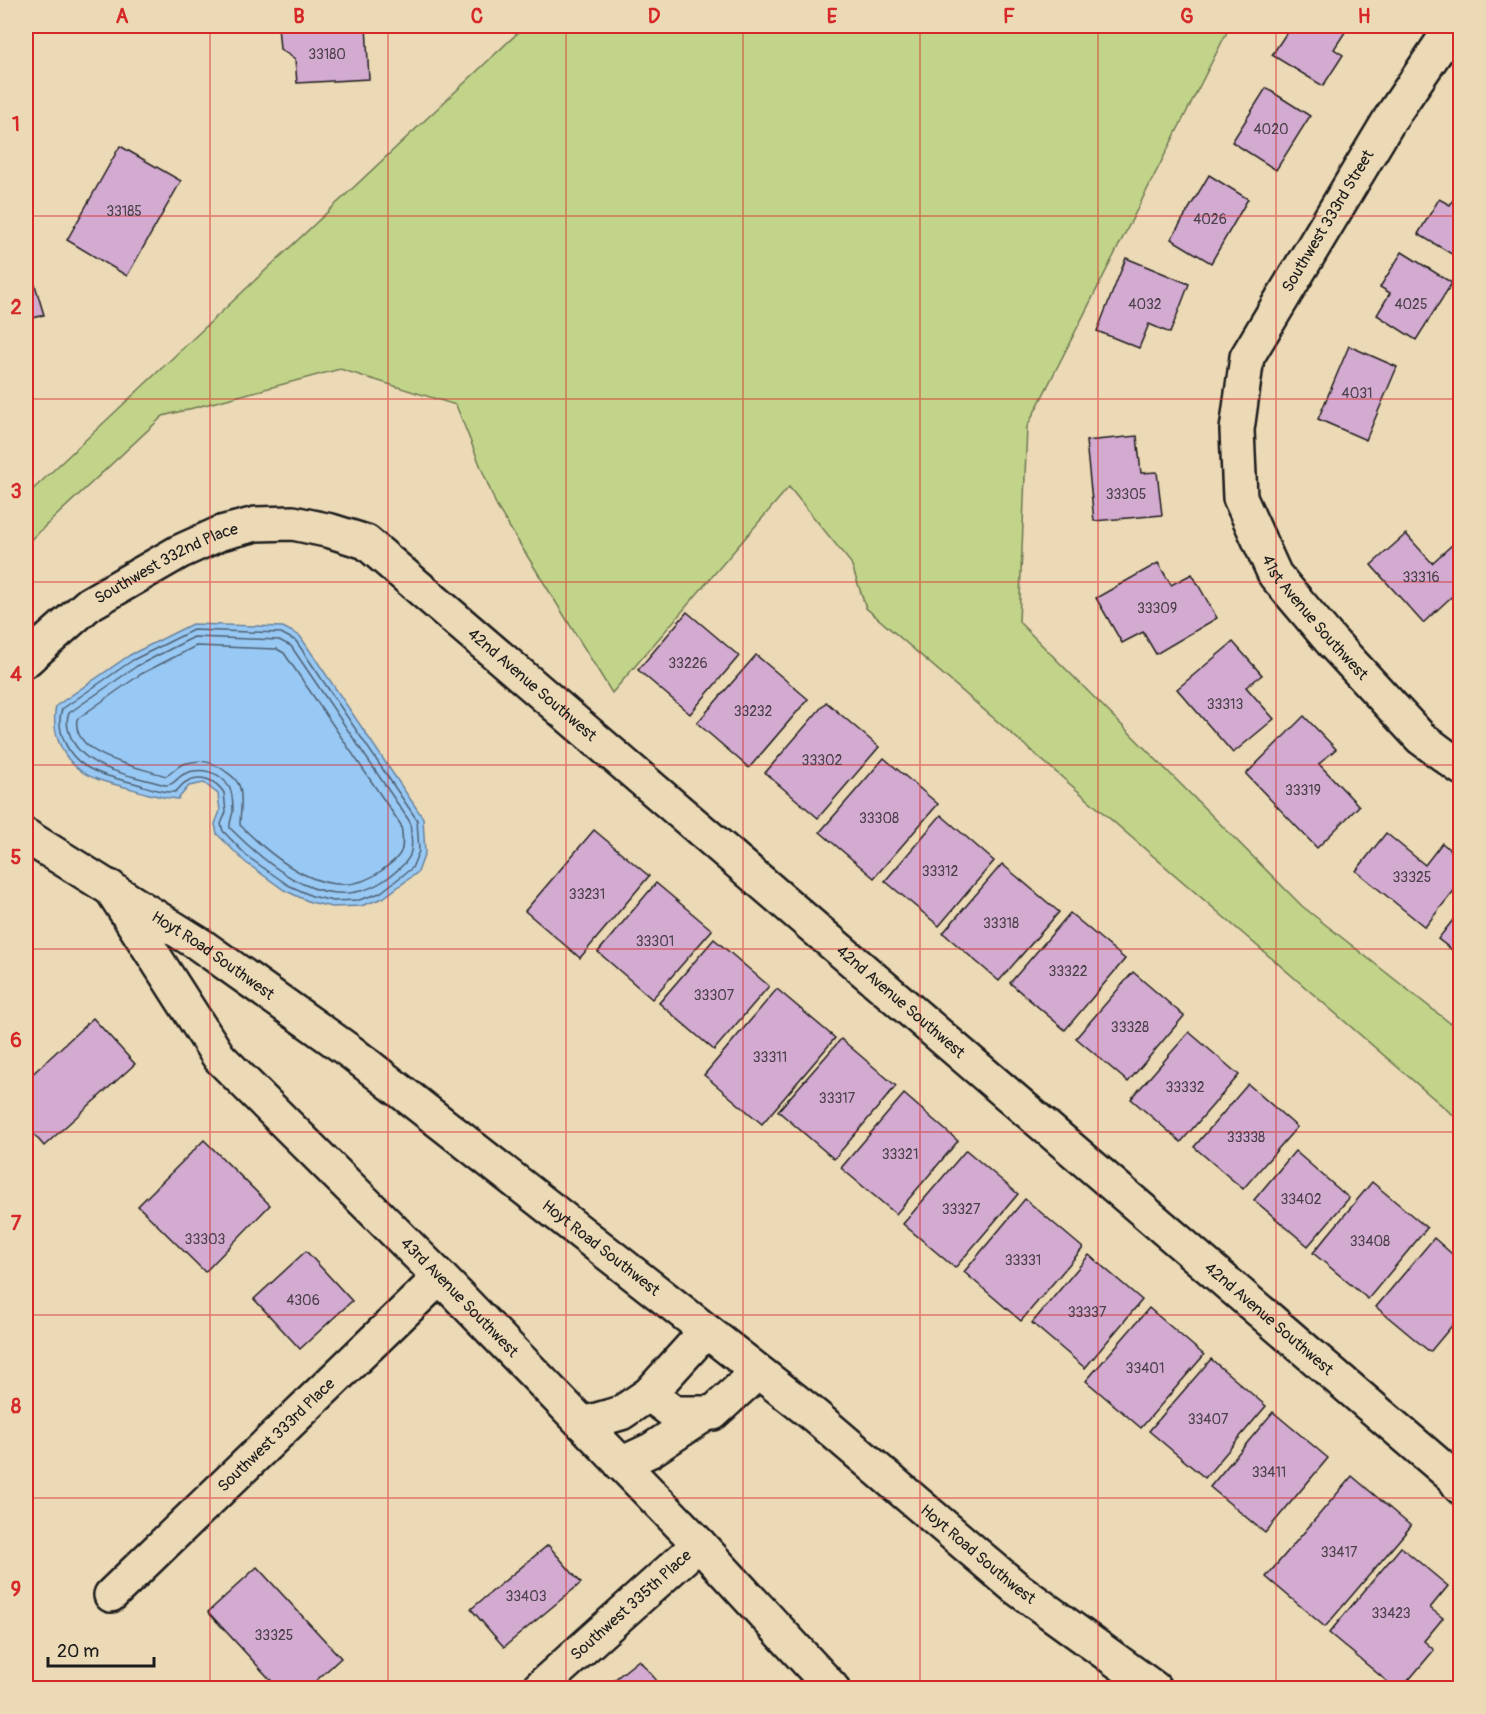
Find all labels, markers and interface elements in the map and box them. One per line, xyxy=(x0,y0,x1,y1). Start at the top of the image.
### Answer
text: A xyxy=(116,4,129,29)
text: B xyxy=(293,4,305,29)
text: C xyxy=(471,4,483,29)
text: D xyxy=(648,4,661,29)
text: E xyxy=(827,4,838,29)
text: F xyxy=(1003,4,1015,29)
text: G xyxy=(1180,4,1194,29)
text: H xyxy=(1358,4,1371,29)
house number: 33180 xyxy=(308,46,346,63)
text: 1 xyxy=(12,112,20,137)
house number: 4020 xyxy=(1253,121,1289,138)
street label: Southwest 333rd Street xyxy=(1278,146,1379,296)
house number: 33185 xyxy=(106,203,142,220)
house number: 4026 xyxy=(1193,211,1227,228)
text: 2 xyxy=(10,295,22,320)
house number: 4032 xyxy=(1128,296,1162,313)
house number: 4025 xyxy=(1394,296,1428,313)
house number: 4031 xyxy=(1342,385,1372,402)
text: 3 xyxy=(10,479,22,504)
house number: 33305 xyxy=(1106,486,1146,503)
street label: Southwest 332nd Place xyxy=(91,519,240,609)
street label: 41st Avenue Southwest xyxy=(1257,552,1373,685)
house number: 33316 xyxy=(1402,569,1440,586)
house number: 33309 xyxy=(1137,600,1177,617)
street label: 42nd Avenue Southwest xyxy=(463,624,601,746)
house number: 33226 xyxy=(668,655,708,672)
text: 4 xyxy=(10,662,22,687)
house number: 33313 xyxy=(1207,696,1244,713)
house number: 33232 xyxy=(734,703,773,720)
house number: 33302 xyxy=(802,752,843,769)
house number: 33319 xyxy=(1285,782,1321,799)
house number: 33308 xyxy=(859,810,899,827)
text: 5 xyxy=(11,845,22,870)
house number: 33312 xyxy=(922,863,959,880)
house number: 33325 xyxy=(1393,869,1431,886)
house number: 33231 xyxy=(569,886,605,903)
street label: Hoyt Road Southwest xyxy=(148,907,279,1005)
house number: 33318 xyxy=(983,915,1019,932)
house number: 33301 xyxy=(636,933,674,950)
street label: 42nd Avenue Southwest xyxy=(832,941,969,1063)
house number: 33322 xyxy=(1048,963,1088,980)
house number: 33307 xyxy=(694,987,735,1004)
house number: 33328 xyxy=(1111,1019,1149,1036)
text: 6 xyxy=(10,1028,22,1053)
house number: 33311 xyxy=(753,1049,787,1066)
house number: 33332 xyxy=(1165,1079,1205,1096)
house number: 33317 xyxy=(819,1090,856,1107)
house number: 33338 xyxy=(1227,1129,1265,1146)
house number: 33321 xyxy=(882,1146,918,1163)
house number: 33402 xyxy=(1280,1191,1322,1208)
street label: Hoyt Road Southwest xyxy=(538,1196,664,1301)
house number: 33327 xyxy=(942,1201,981,1218)
text: 7 xyxy=(11,1211,22,1236)
house number: 33303 xyxy=(185,1231,226,1248)
street label: 43rd Avenue Southwest xyxy=(396,1233,523,1362)
house number: 33408 xyxy=(1350,1233,1390,1250)
house number: 33331 xyxy=(1005,1252,1041,1269)
street label: 42nd Avenue Southwest xyxy=(1200,1258,1338,1380)
house number: 4306 xyxy=(286,1292,320,1309)
house number: 33337 xyxy=(1068,1304,1107,1321)
house number: 33401 xyxy=(1126,1360,1164,1377)
street label: Southwest 333rd Place xyxy=(214,1374,339,1496)
text: 8 xyxy=(11,1394,21,1419)
house number: 33407 xyxy=(1188,1411,1229,1428)
house number: 33411 xyxy=(1252,1464,1286,1481)
street label: Hoyt Road Southwest xyxy=(916,1500,1040,1609)
house number: 33417 xyxy=(1321,1544,1358,1561)
street label: Southwest 335th Place xyxy=(567,1545,696,1665)
text: 9 xyxy=(11,1577,21,1602)
house number: 33403 xyxy=(505,1588,547,1605)
house number: 33423 xyxy=(1372,1605,1411,1622)
house number: 33325 xyxy=(255,1627,293,1644)
scale bar xyxy=(48,1630,154,1668)
text: 20 m xyxy=(57,1640,99,1663)

